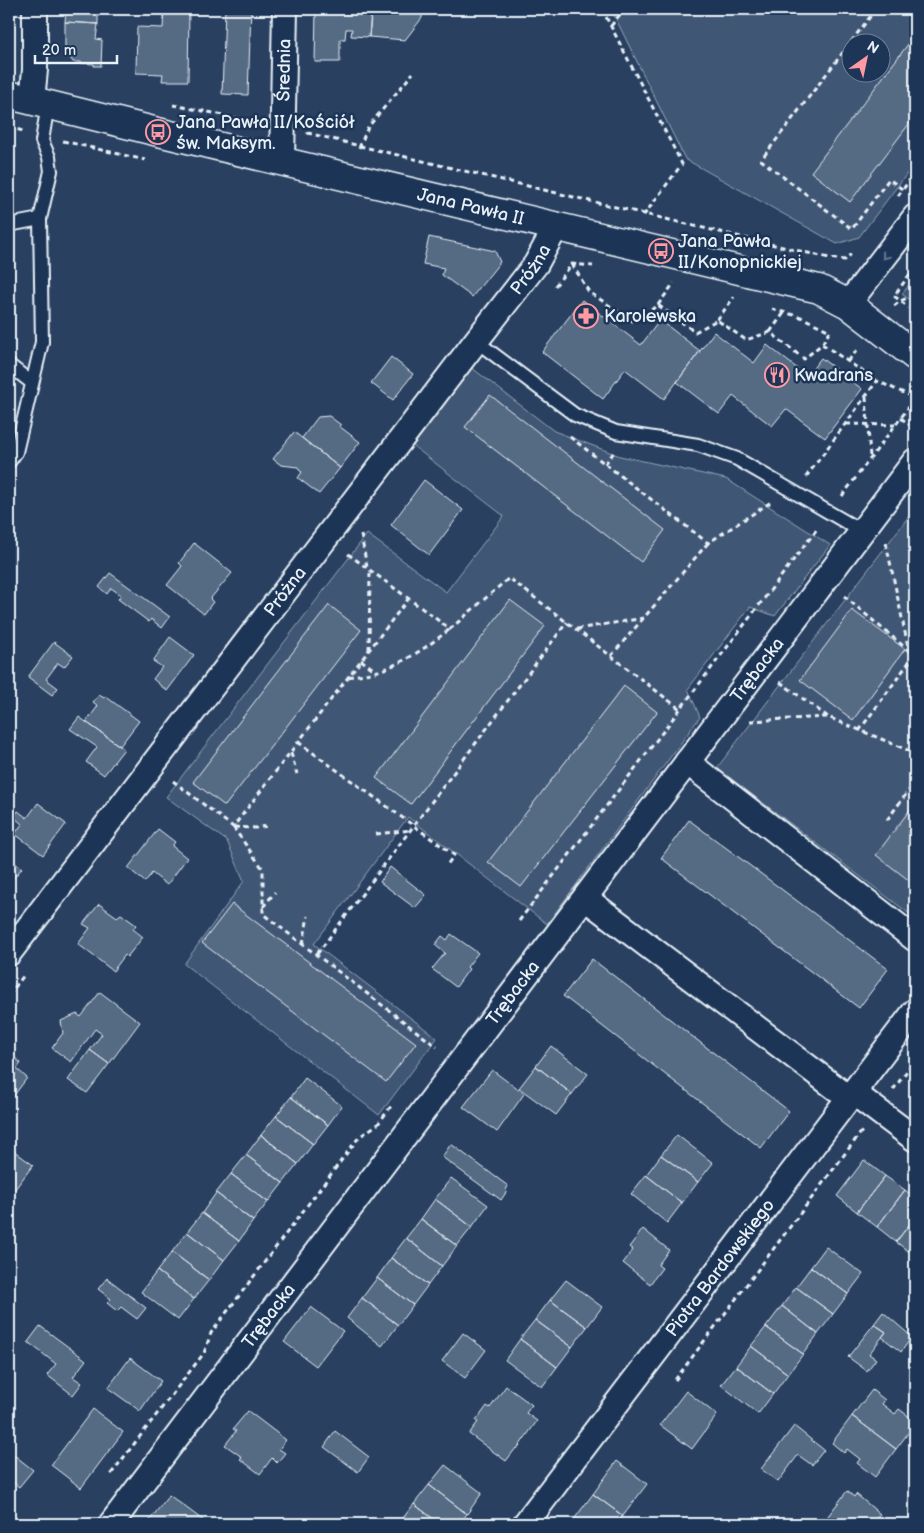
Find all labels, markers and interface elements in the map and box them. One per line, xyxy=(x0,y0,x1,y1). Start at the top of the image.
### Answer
scale bar xyxy=(35,32,118,64)
north arrow xyxy=(842,32,892,82)
text: N xyxy=(864,38,882,58)
street label: Średnia xyxy=(271,39,295,102)
text: 20 m xyxy=(42,41,76,60)
place label: Jana Pawła II/Kościół św. Maksym. xyxy=(176,112,355,154)
bus stop icon: Jana Pawła II/Kościół św. Maksym. xyxy=(145,119,171,145)
street label: Jana Pawła II xyxy=(415,184,526,230)
place label: Jana Pawła II/Konopnickiej xyxy=(678,231,802,273)
bus stop icon: Jana Pawła II/Konopnickiej xyxy=(648,238,674,264)
street label: Próżna xyxy=(506,241,556,299)
one-way arrow xyxy=(883,250,891,259)
pharmacy icon: Karolewska xyxy=(573,303,599,329)
place label: Karolewska xyxy=(604,306,696,327)
restaurant icon: Kwadrans xyxy=(764,362,790,388)
place label: Kwadrans xyxy=(794,365,873,386)
street label: Próżna xyxy=(260,563,311,620)
street label: Trębacka xyxy=(726,634,789,707)
street label: Trębacka xyxy=(482,957,544,1030)
street label: Piotra Bardowskiego xyxy=(661,1195,779,1341)
street label: Trębacka xyxy=(238,1280,300,1353)

